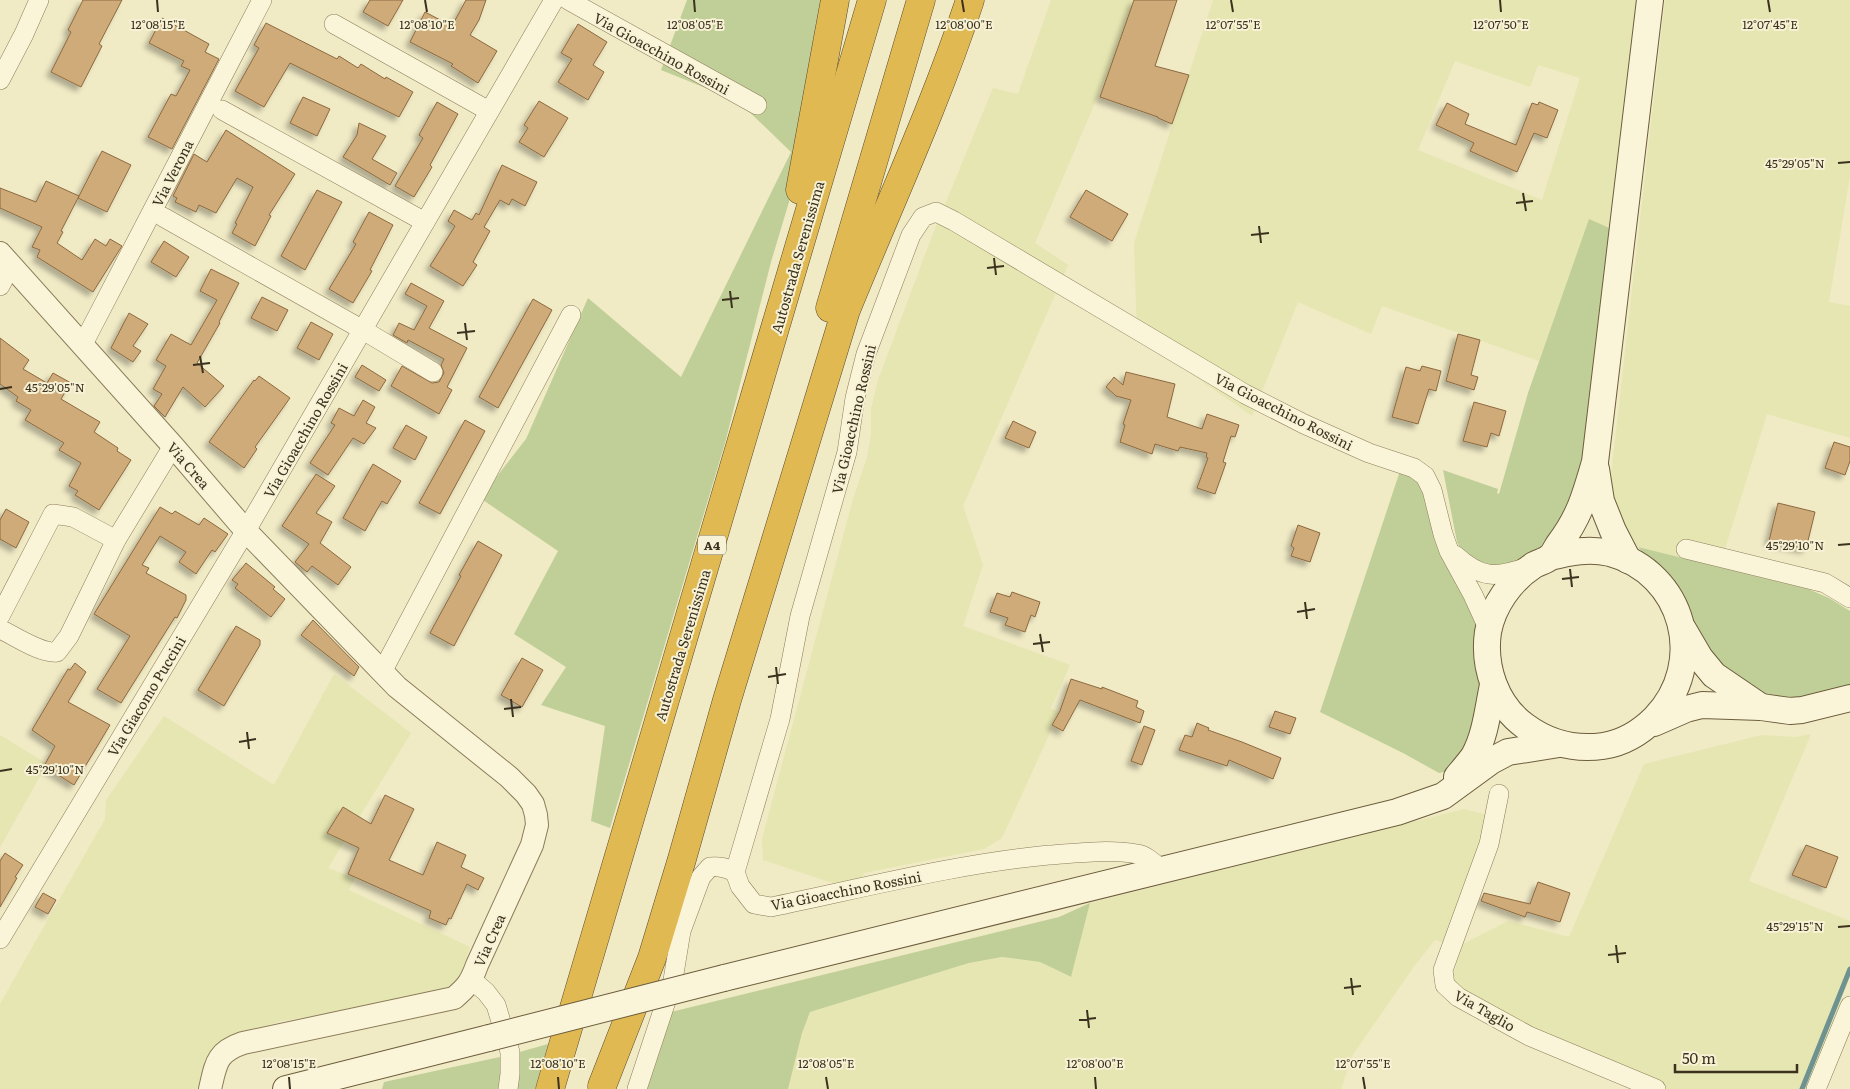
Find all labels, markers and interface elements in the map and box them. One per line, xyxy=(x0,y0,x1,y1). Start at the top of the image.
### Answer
street label: Via Gioacchino Rossini xyxy=(590,7,734,99)
text: 12°08'15"E xyxy=(131,15,186,33)
text: 12°08'10"E xyxy=(399,15,455,33)
text: 12°08'05"E xyxy=(667,15,724,33)
text: 12°08'00"E xyxy=(935,15,993,33)
text: 12°07'55"E xyxy=(1205,15,1261,33)
text: 12°07'50"E xyxy=(1473,15,1529,33)
text: 12°07'45"E xyxy=(1742,15,1798,33)
street label: Via Verona xyxy=(147,136,198,210)
text: 45°29'05"N xyxy=(1765,154,1825,172)
street label: Autostrada Serenissima xyxy=(766,178,828,336)
street label: Via Gioacchino Rossini xyxy=(826,342,880,496)
street label: Via Gioacchino Rossini xyxy=(258,359,352,501)
street label: Via Gioacchino Rossini xyxy=(1211,367,1357,455)
text: 45°29'05"N xyxy=(25,378,85,396)
street label: Via Crea xyxy=(163,437,215,493)
road number: A4 xyxy=(698,536,726,554)
text: 45°29'10"N xyxy=(1766,536,1824,554)
street label: Autostrada Serenissima xyxy=(649,566,715,723)
street label: Via Giacomo Puccini xyxy=(102,632,190,760)
text: 45°29'10"N xyxy=(26,760,84,778)
street label: Via Gioacchino Rossini xyxy=(769,866,923,914)
street label: Via Crea xyxy=(468,910,510,970)
text: 45°29'15"N xyxy=(1766,917,1824,935)
street label: Via Taglio xyxy=(1451,985,1519,1035)
scale bar xyxy=(1675,1042,1798,1074)
text: 50 m xyxy=(1682,1046,1716,1069)
text: 12°08'15"E xyxy=(262,1054,317,1072)
text: 12°08'10"E xyxy=(530,1054,586,1072)
text: 12°08'05"E xyxy=(798,1054,855,1072)
text: 12°08'00"E xyxy=(1066,1054,1124,1072)
text: 12°07'55"E xyxy=(1335,1054,1391,1072)

